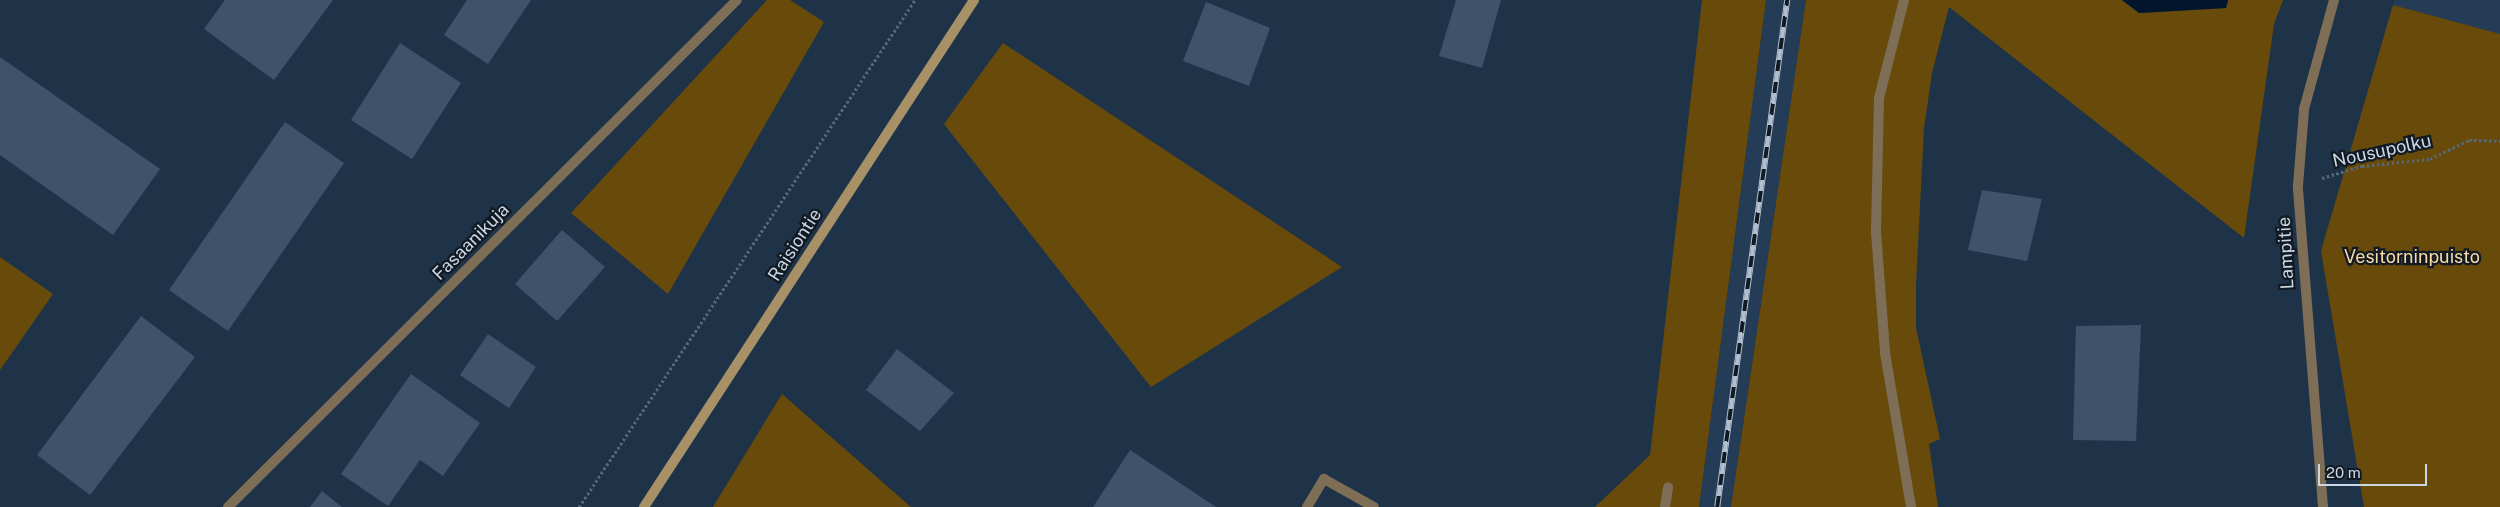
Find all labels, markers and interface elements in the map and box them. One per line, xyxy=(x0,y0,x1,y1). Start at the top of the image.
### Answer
street label: Nousupolku xyxy=(2331,130,2433,172)
street label: Fasaanikuja xyxy=(428,199,514,285)
street label: Raisiontie xyxy=(764,205,826,285)
street label: Lampitie xyxy=(2273,216,2299,290)
park label: Vesitorninpuisto xyxy=(2344,246,2480,268)
scale bar xyxy=(2320,454,2429,486)
text: 20 m xyxy=(2326,464,2361,481)

